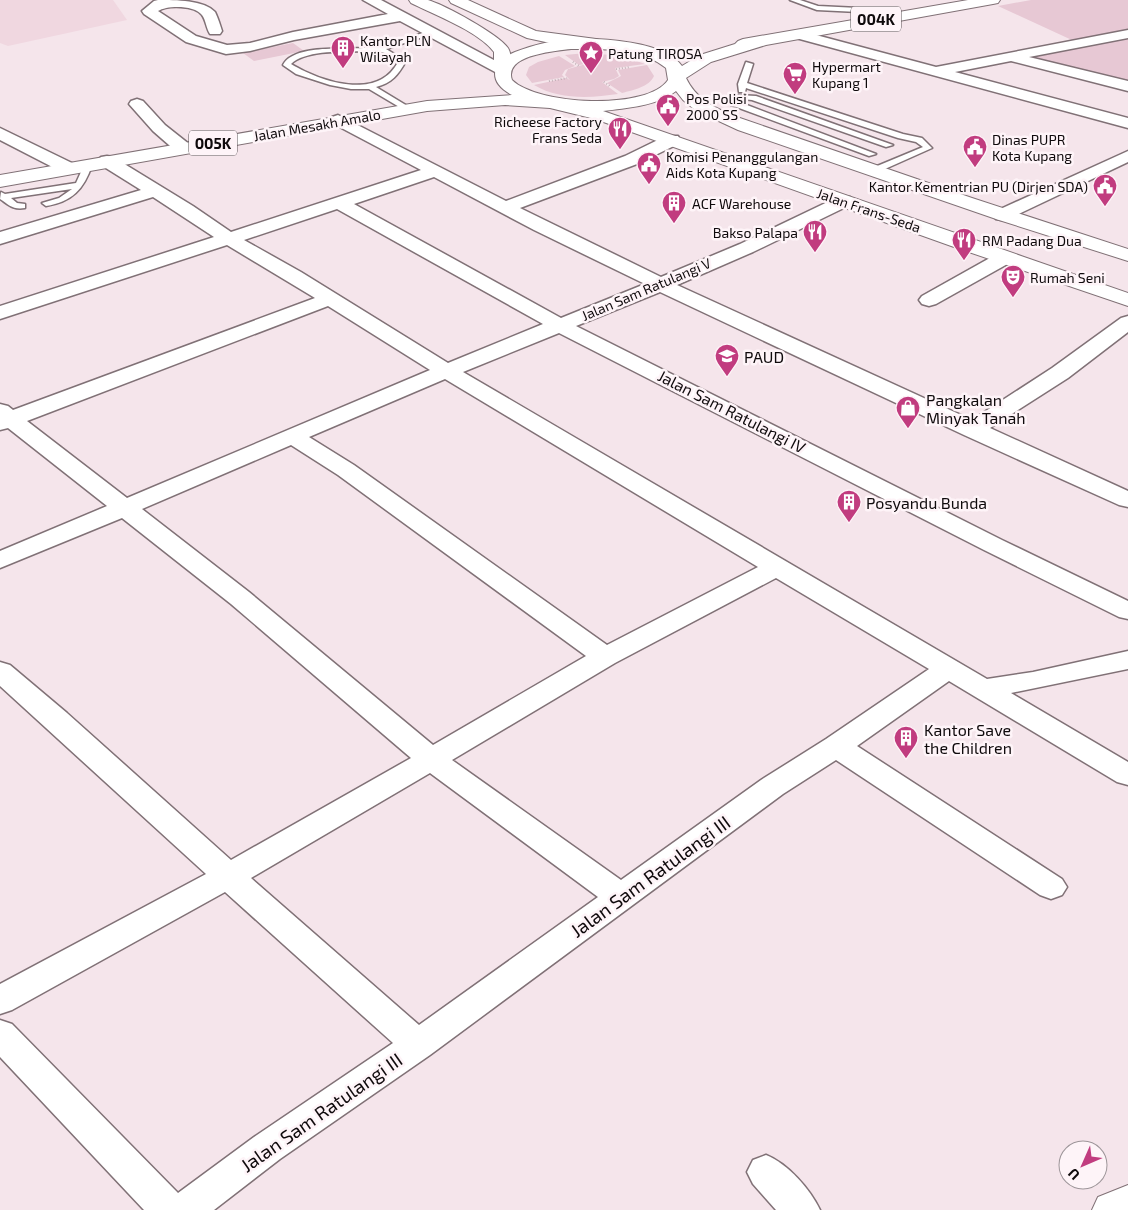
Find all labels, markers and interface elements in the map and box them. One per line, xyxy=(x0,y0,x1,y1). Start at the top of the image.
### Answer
road number: 004K xyxy=(851,6,901,32)
place label: Kantor PLN Wilayah xyxy=(360,32,431,65)
building icon: Kantor PLN Wilayah xyxy=(330,35,356,69)
place icon: Patung TIROSA xyxy=(578,40,604,74)
place label: Patung TIROSA xyxy=(608,45,703,62)
place label: Hypermart Kupang 1 xyxy=(812,58,881,91)
supermarket icon: Hypermart Kupang 1 xyxy=(782,61,808,95)
place label: Pos Polisi 2000 SS xyxy=(686,90,747,123)
public building icon: Pos Polisi 2000 SS xyxy=(655,93,681,127)
street label: Jalan Mesakh Amalo xyxy=(252,105,382,145)
place label: Richeese Factory Frans Seda xyxy=(494,113,603,146)
restaurant icon: Richeese Factory Frans Seda xyxy=(607,116,633,150)
road number: 005K xyxy=(189,130,237,156)
place label: Dinas PUPR Kota Kupang xyxy=(992,131,1072,164)
public building icon: Dinas PUPR Kota Kupang xyxy=(962,134,988,168)
place label: Komisi Penanggulangan Aids Kota Kupang xyxy=(666,148,818,181)
public building icon: Komisi Penanggulangan Aids Kota Kupang xyxy=(636,151,662,185)
public building icon: Kantor Kementrian PU (Dirjen SDA) xyxy=(1092,173,1118,207)
place label: Kantor Kementrian PU (Dirjen SDA) xyxy=(869,178,1088,195)
street label: Jalan Frans-Seda xyxy=(815,184,923,236)
building icon: ACF Warehouse xyxy=(661,190,687,224)
place label: ACF Warehouse xyxy=(692,195,791,212)
restaurant icon: Bakso Palapa xyxy=(802,219,828,253)
place label: Bakso Palapa xyxy=(713,224,798,241)
restaurant icon: RM Padang Dua xyxy=(951,227,977,261)
place label: RM Padang Dua xyxy=(982,232,1082,249)
street label: Jalan Sam Ratulangi V xyxy=(579,254,714,324)
theatre icon: Rumah Seni xyxy=(1000,264,1026,298)
place label: Rumah Seni xyxy=(1030,269,1105,286)
school or university icon: PAUD xyxy=(714,343,740,377)
place label: PAUD xyxy=(744,347,784,366)
street label: Jalan Sam Ratulangi IV xyxy=(655,366,809,457)
place label: Pangkalan Minyak Tanah xyxy=(926,390,1026,427)
shop icon: Pangkalan Minyak Tanah xyxy=(895,395,921,429)
building icon: Posyandu Bunda xyxy=(836,489,862,523)
place label: Posyandu Bunda xyxy=(866,493,987,512)
place label: Kantor Save the Children xyxy=(924,720,1012,757)
building icon: Kantor Save the Children xyxy=(893,725,919,759)
street label: Jalan Sam Ratulangi III xyxy=(566,810,734,942)
street label: Jalan Sam Ratulangi III xyxy=(236,1047,406,1177)
north arrow xyxy=(1058,1140,1108,1190)
text: U xyxy=(1064,1165,1083,1184)

